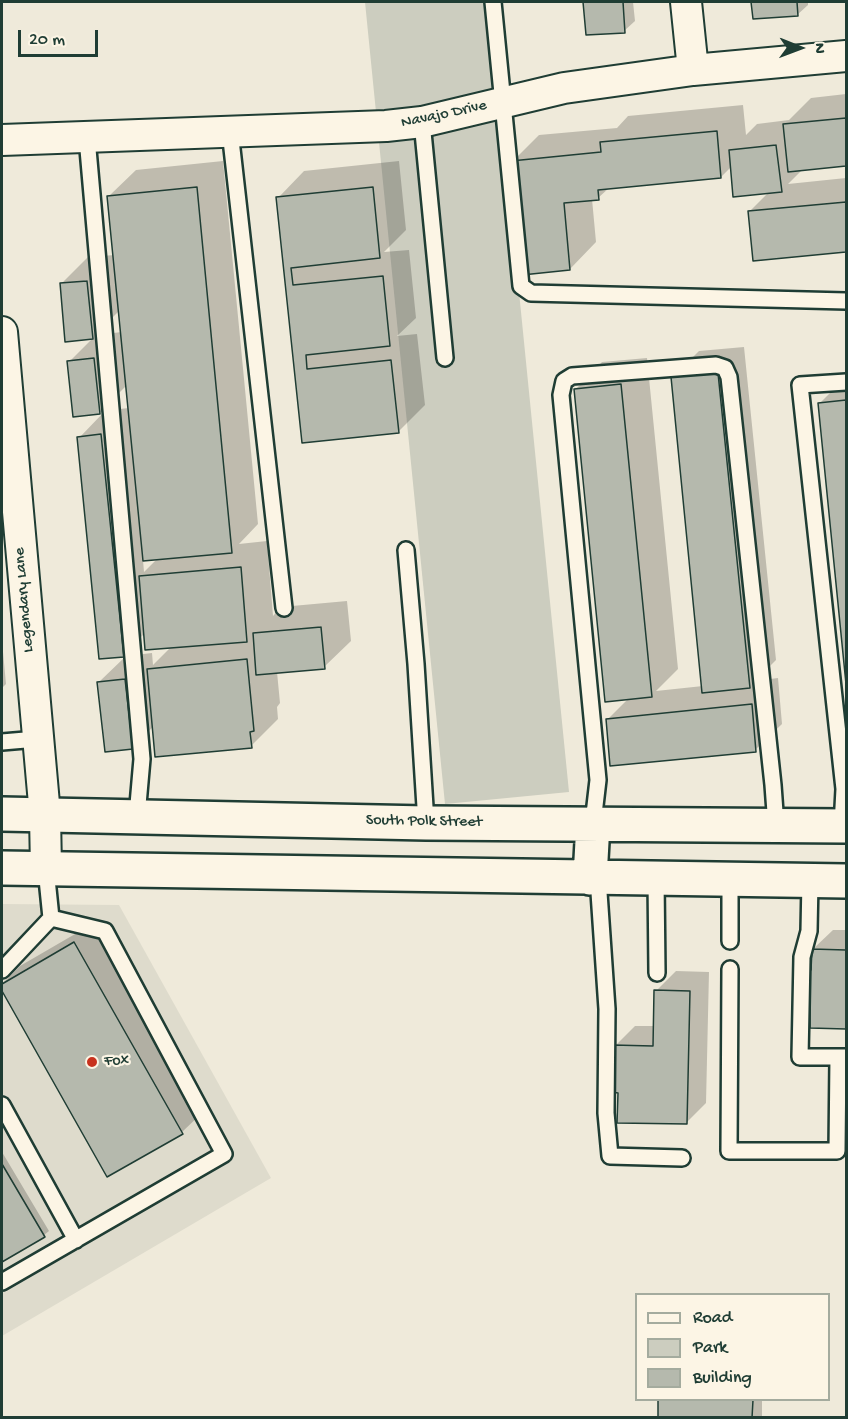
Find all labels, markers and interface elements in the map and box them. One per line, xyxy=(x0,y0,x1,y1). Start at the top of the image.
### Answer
scale bar xyxy=(21,18,100,56)
north arrow xyxy=(770,18,830,78)
text: 20 m xyxy=(29,30,65,51)
text: N xyxy=(809,43,828,54)
street label: Navajo Drive xyxy=(400,97,488,133)
street label: Legendary Lane xyxy=(11,547,39,653)
street label: South Polk Street xyxy=(366,811,482,833)
place label: Fox xyxy=(104,1052,129,1072)
marker: Fox xyxy=(85,1055,99,1069)
legend xyxy=(635,1293,830,1401)
text: Road xyxy=(693,1308,732,1329)
text: Park xyxy=(693,1338,727,1359)
text: Building xyxy=(693,1368,752,1389)

